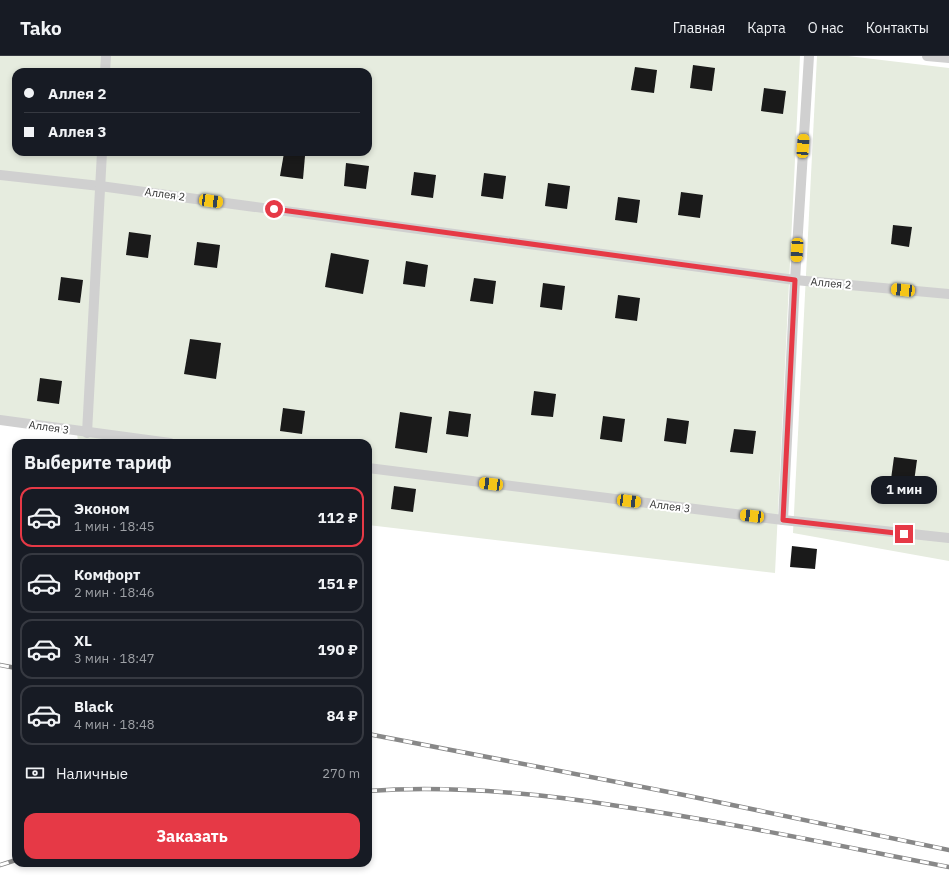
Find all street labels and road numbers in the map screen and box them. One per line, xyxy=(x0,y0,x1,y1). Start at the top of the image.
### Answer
street label: Аллея 2 xyxy=(144,184,186,204)
street label: Аллея 2 xyxy=(810,274,852,292)
street label: Аллея 3 xyxy=(28,417,70,437)
street label: Аллея 3 xyxy=(649,497,691,515)

